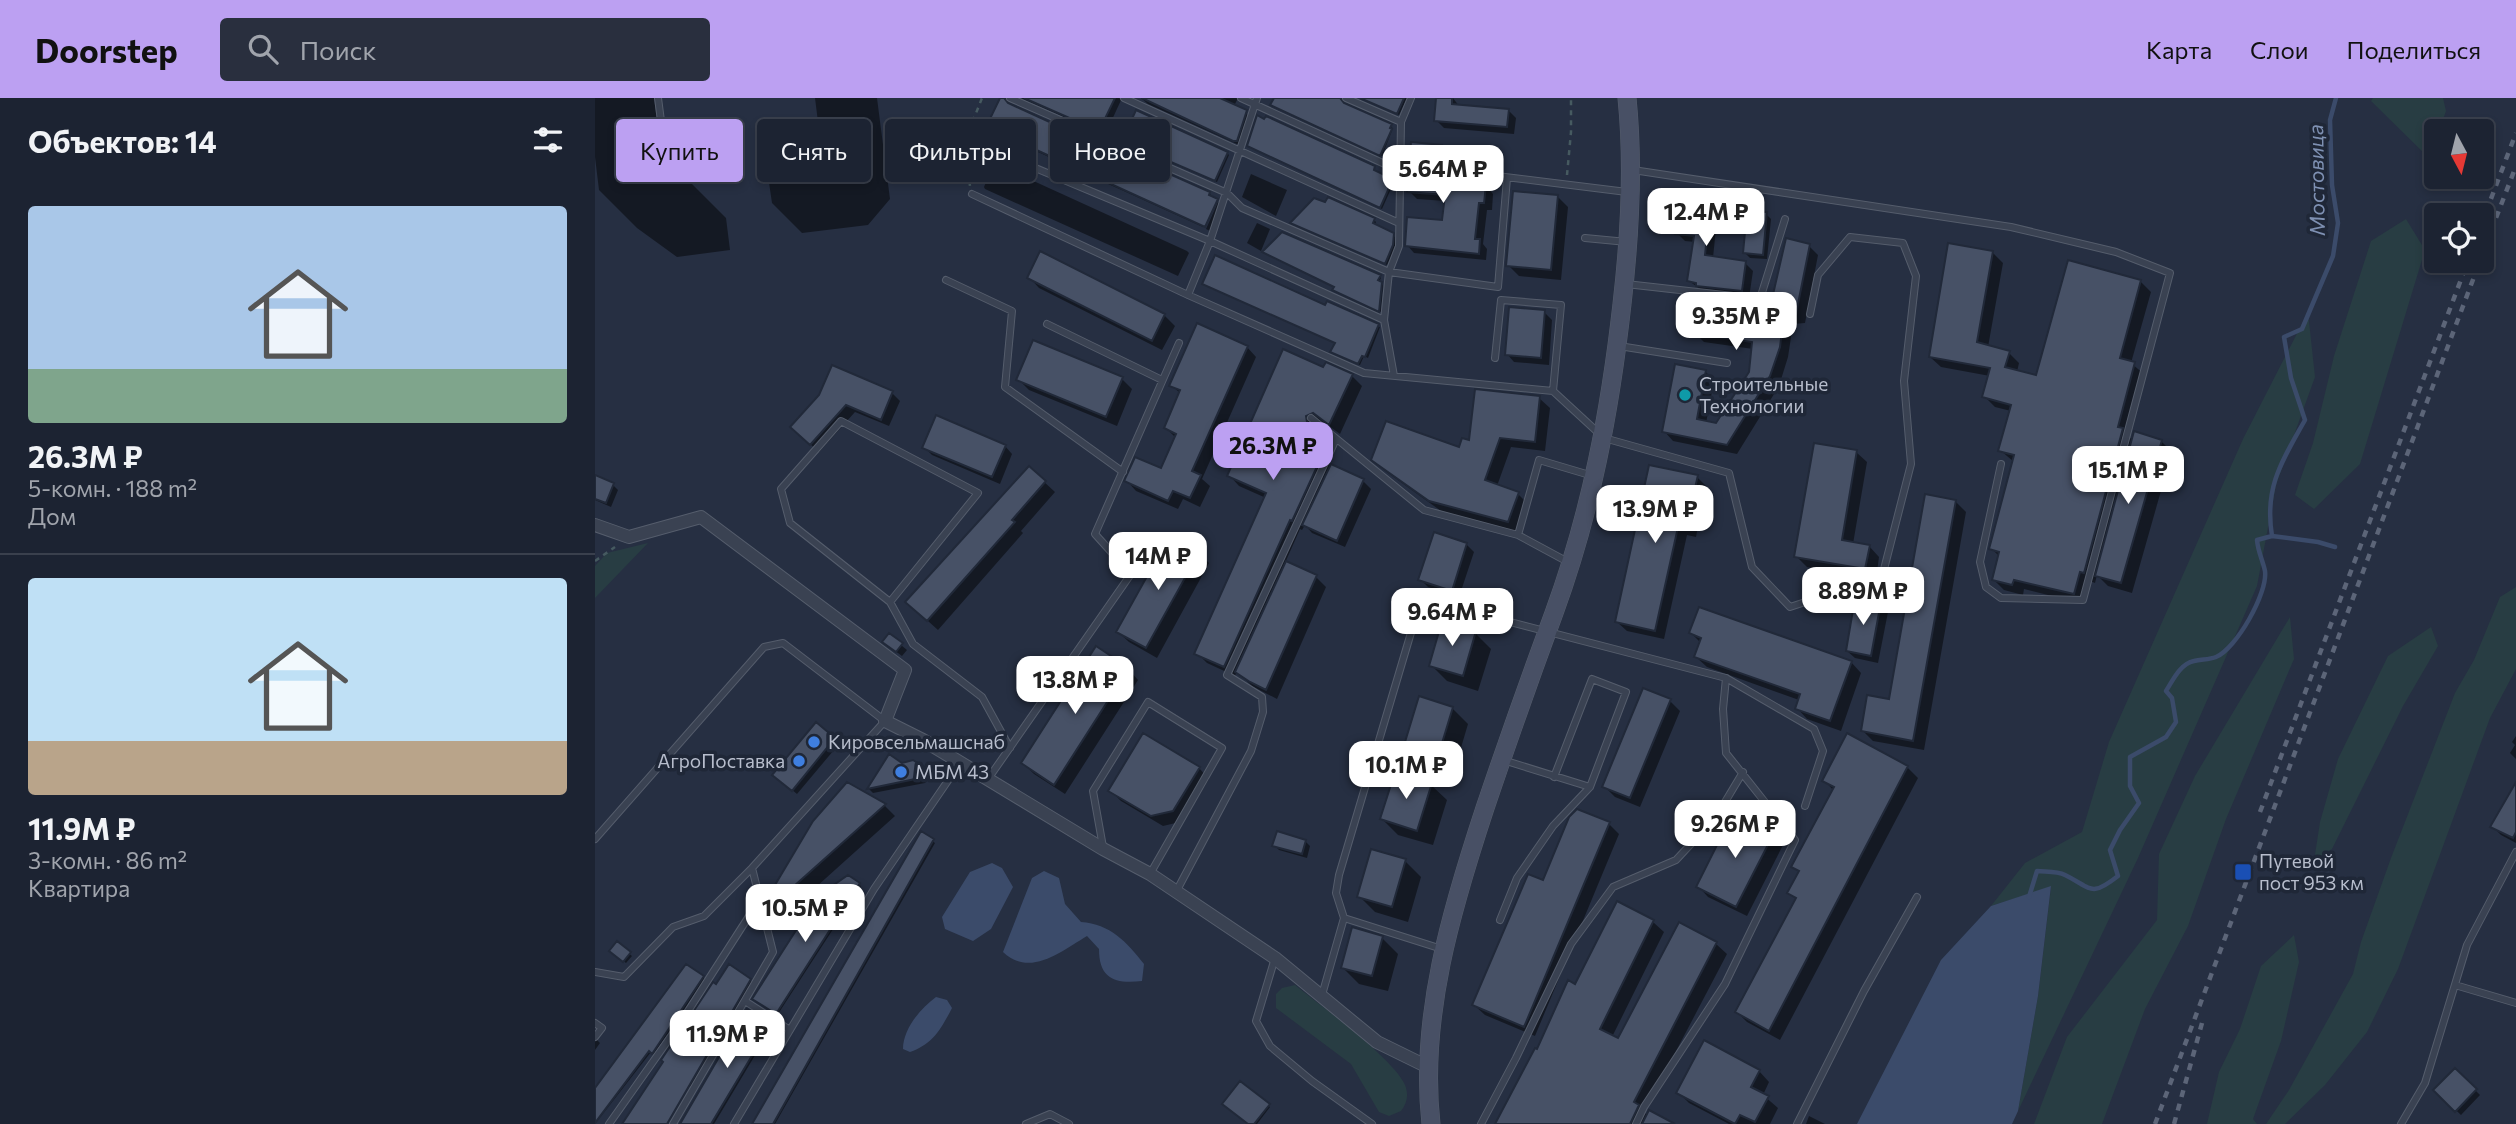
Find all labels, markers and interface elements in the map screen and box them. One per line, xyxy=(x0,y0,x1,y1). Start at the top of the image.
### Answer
search box xyxy=(220,18,710,81)
text: Doorstep xyxy=(35,29,178,70)
icon: search xyxy=(244,30,282,68)
text: Поиск xyxy=(300,34,376,65)
text: Карта xyxy=(2146,35,2212,64)
text: Слои xyxy=(2250,35,2308,64)
text: Поделиться xyxy=(2346,35,2481,64)
chip: Купить xyxy=(616,119,743,182)
chip: Снять xyxy=(757,119,871,182)
chip: Фильтры xyxy=(885,119,1036,182)
chip: Новое xyxy=(1050,119,1170,182)
north arrow xyxy=(2424,119,2494,189)
map controls xyxy=(2424,119,2494,273)
icon: filters xyxy=(529,121,567,159)
text: Объектов: 14 xyxy=(28,122,217,159)
water label: Мостовица xyxy=(2302,124,2329,236)
pin: 5.64M ₽ xyxy=(1378,146,1508,205)
text: 5.64M ₽ xyxy=(1399,154,1487,182)
pin: 12.4M ₽ xyxy=(1641,188,1771,248)
text: 12.4M ₽ xyxy=(1663,197,1749,225)
button: locate xyxy=(2424,203,2494,273)
icon: home xyxy=(235,251,361,377)
pin: 9.35M ₽ xyxy=(1671,292,1801,352)
text: 9.35M ₽ xyxy=(1692,301,1780,329)
place label: Строительные Технологии xyxy=(1699,372,1828,417)
marker: Строительные Технологии xyxy=(1677,387,1693,403)
pin: 26.3M ₽ xyxy=(1208,422,1338,482)
text: 26.3M ₽ xyxy=(1229,431,1317,459)
text: 26.3M ₽ xyxy=(28,437,143,474)
pin: 15.1M ₽ xyxy=(2063,446,2193,506)
text: 15.1M ₽ xyxy=(2088,455,2168,483)
text: 5-комн. · 188 m² xyxy=(28,474,197,502)
pin: 13.9M ₽ xyxy=(1590,486,1720,545)
text: 13.9M ₽ xyxy=(1612,494,1698,522)
text: Дом xyxy=(28,502,76,530)
pin: 14M ₽ xyxy=(1109,532,1207,592)
text: 14M ₽ xyxy=(1125,541,1191,569)
pin: 8.89M ₽ xyxy=(1798,568,1928,627)
text: 8.89M ₽ xyxy=(1818,576,1908,604)
pin: 9.64M ₽ xyxy=(1387,588,1517,648)
text: 9.64M ₽ xyxy=(1407,597,1497,625)
icon: home xyxy=(235,623,361,749)
pin: 13.8M ₽ xyxy=(1010,656,1140,716)
text: 13.8M ₽ xyxy=(1032,665,1118,693)
place label: Кировсельмашснаб xyxy=(828,730,1005,753)
marker: Кировсельмашснаб xyxy=(806,734,822,750)
pin: 10.1M ₽ xyxy=(1341,742,1471,801)
place label: АгроПоставка xyxy=(657,749,785,772)
text: 10.1M ₽ xyxy=(1365,750,1447,778)
marker: АгроПоставка xyxy=(791,753,807,769)
place label: МБМ 43 xyxy=(915,760,989,783)
marker: МБМ 43 xyxy=(893,764,909,780)
pin: 9.26M ₽ xyxy=(1670,800,1800,860)
text: 11.9M ₽ xyxy=(28,809,136,846)
text: 9.26M ₽ xyxy=(1691,809,1779,837)
text: 3-комн. · 86 m² xyxy=(28,846,187,874)
place label: Путевой пост 953 км xyxy=(2259,849,2364,894)
marker: Путевой пост 953 км xyxy=(2233,862,2253,882)
text: Квартира xyxy=(28,874,130,902)
pin: 10.5M ₽ xyxy=(740,884,870,944)
text: 10.5M ₽ xyxy=(762,893,848,921)
pin: 11.9M ₽ xyxy=(662,1010,792,1070)
text: 11.9M ₽ xyxy=(686,1019,768,1047)

